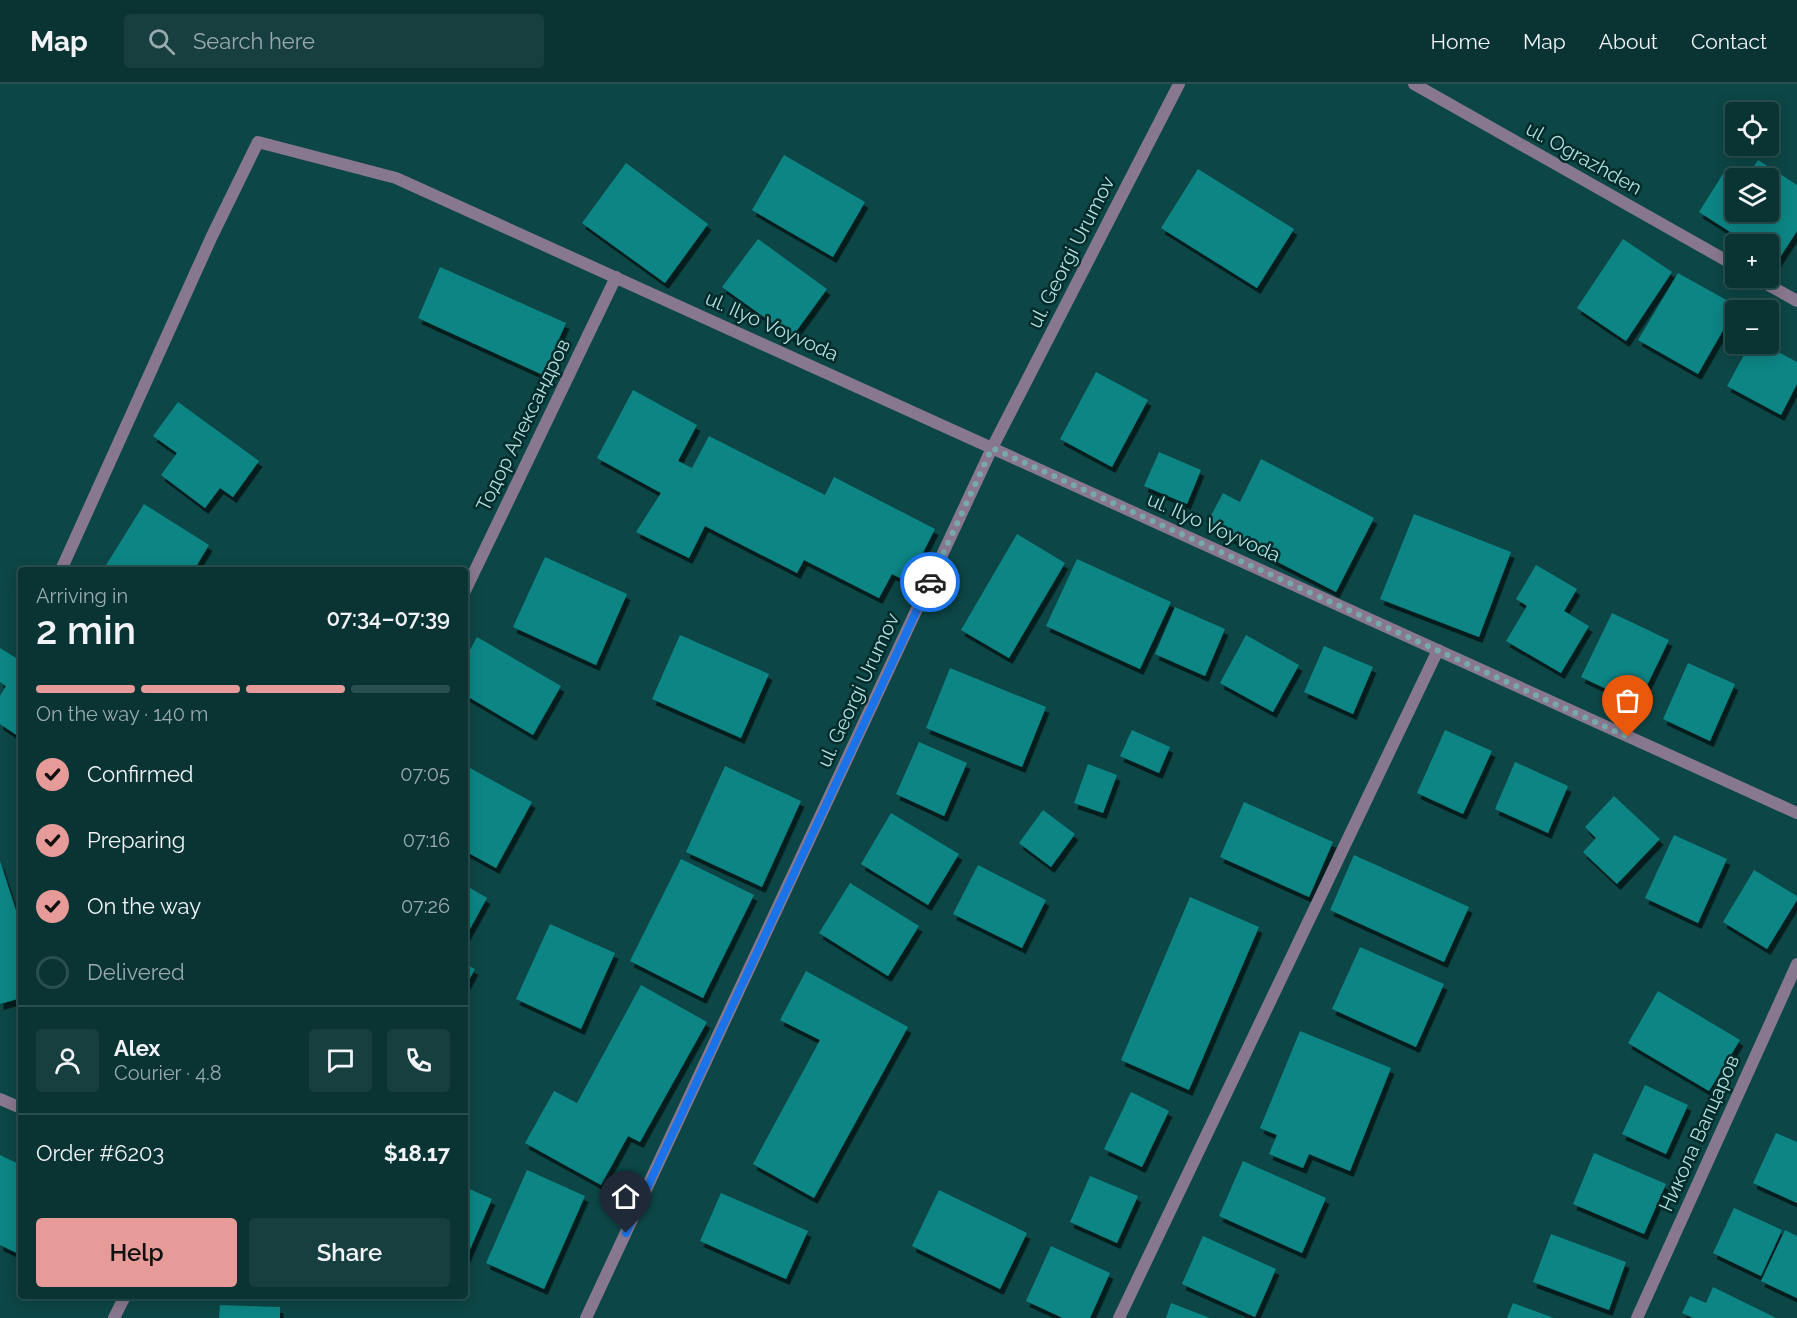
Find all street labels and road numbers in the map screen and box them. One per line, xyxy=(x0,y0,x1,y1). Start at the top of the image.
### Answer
street label: ul. Ograzhden xyxy=(1522,116,1646,200)
street label: ul. Georgi Urumov xyxy=(1022,172,1120,332)
street label: ul. Ilyo Voyvoda xyxy=(702,286,842,366)
street label: Тодор Александров xyxy=(471,335,575,515)
street label: ul. Ilyo Voyvoda xyxy=(1144,487,1284,567)
street label: ul. Georgi Urumov xyxy=(812,609,904,771)
street label: Никола Вапцаров xyxy=(1654,1051,1744,1215)

